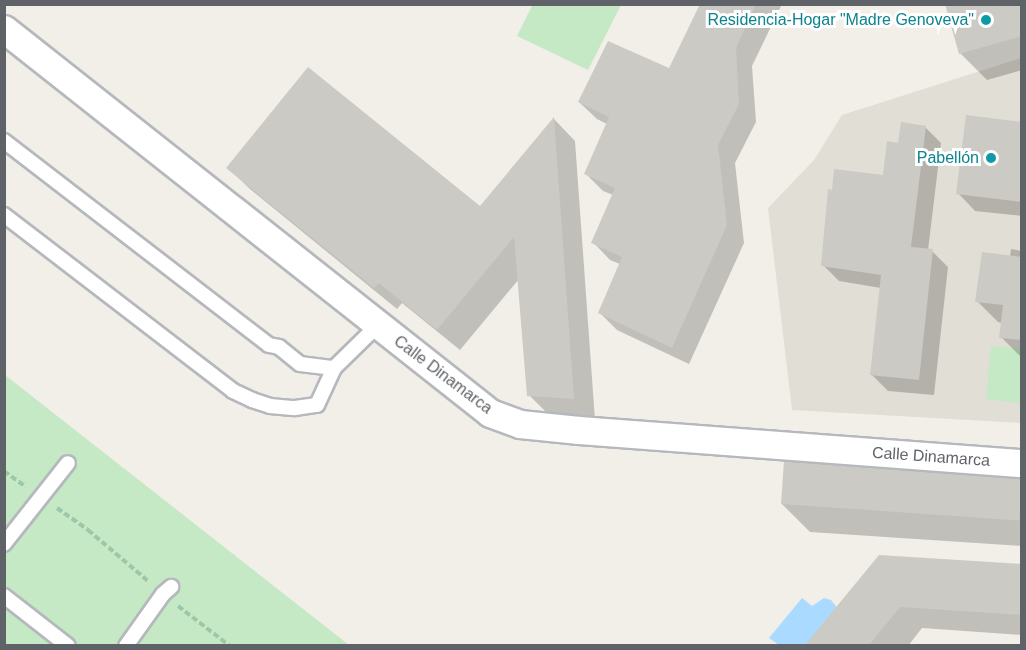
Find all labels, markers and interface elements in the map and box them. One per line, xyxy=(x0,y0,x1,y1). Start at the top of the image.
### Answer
place label: Residencia-Hogar "Madre Genoveva" xyxy=(707,10,974,30)
marker: Residencia-Hogar "Madre Genoveva" xyxy=(979,13,993,27)
place label: Pabellón xyxy=(917,148,979,168)
marker: Pabellón xyxy=(984,151,998,165)
street label: Calle Dinamarca xyxy=(390,332,496,418)
street label: Calle Dinamarca xyxy=(871,443,991,471)

